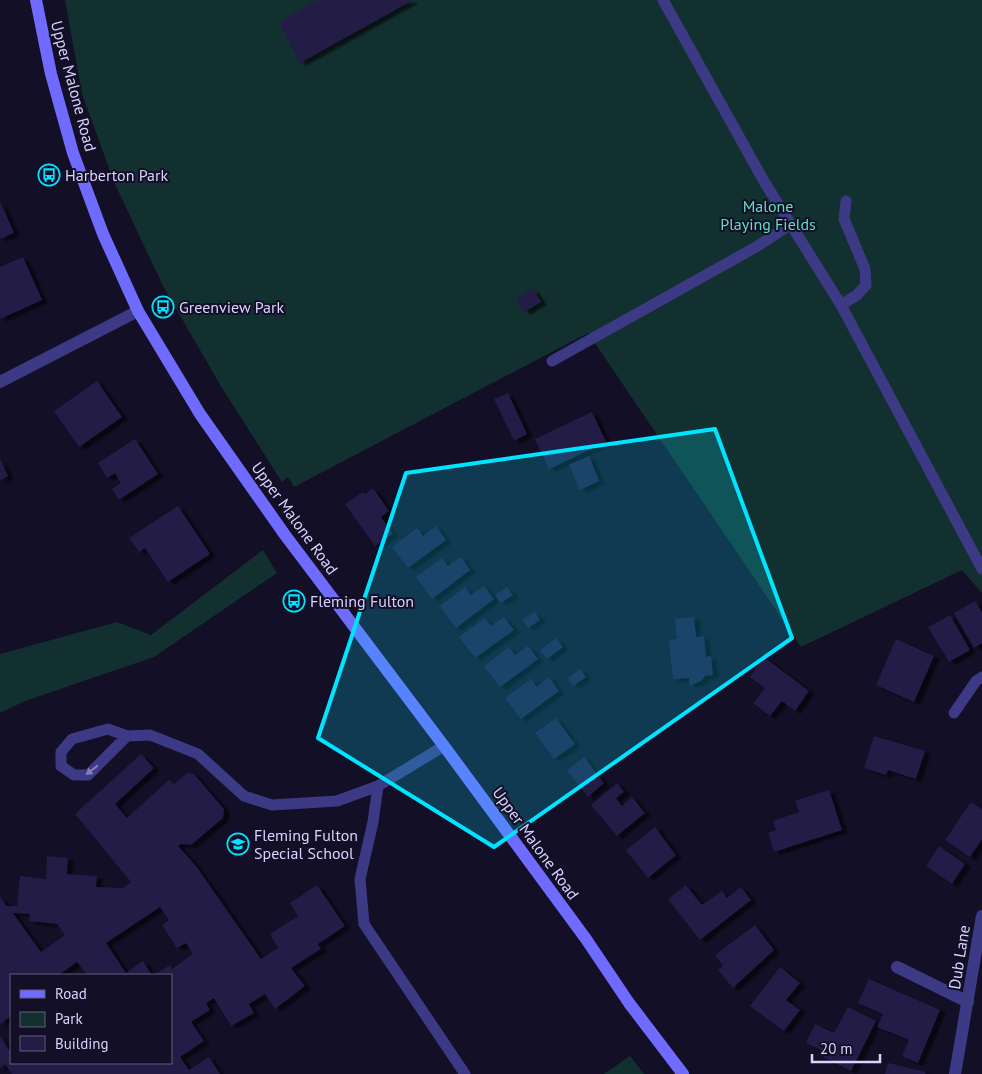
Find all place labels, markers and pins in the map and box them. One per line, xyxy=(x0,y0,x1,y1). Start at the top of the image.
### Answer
bus stop icon: Harberton Park xyxy=(37,163,61,187)
place label: Harberton Park xyxy=(65,165,168,185)
bus stop icon: Greenview Park xyxy=(151,295,175,319)
place label: Greenview Park xyxy=(179,297,284,317)
bus stop icon: Fleming Fulton xyxy=(282,589,306,613)
place label: Fleming Fulton xyxy=(310,591,414,611)
place label: Fleming Fulton Special School xyxy=(254,825,358,863)
school or university icon: Fleming Fulton Special School xyxy=(226,832,250,856)

